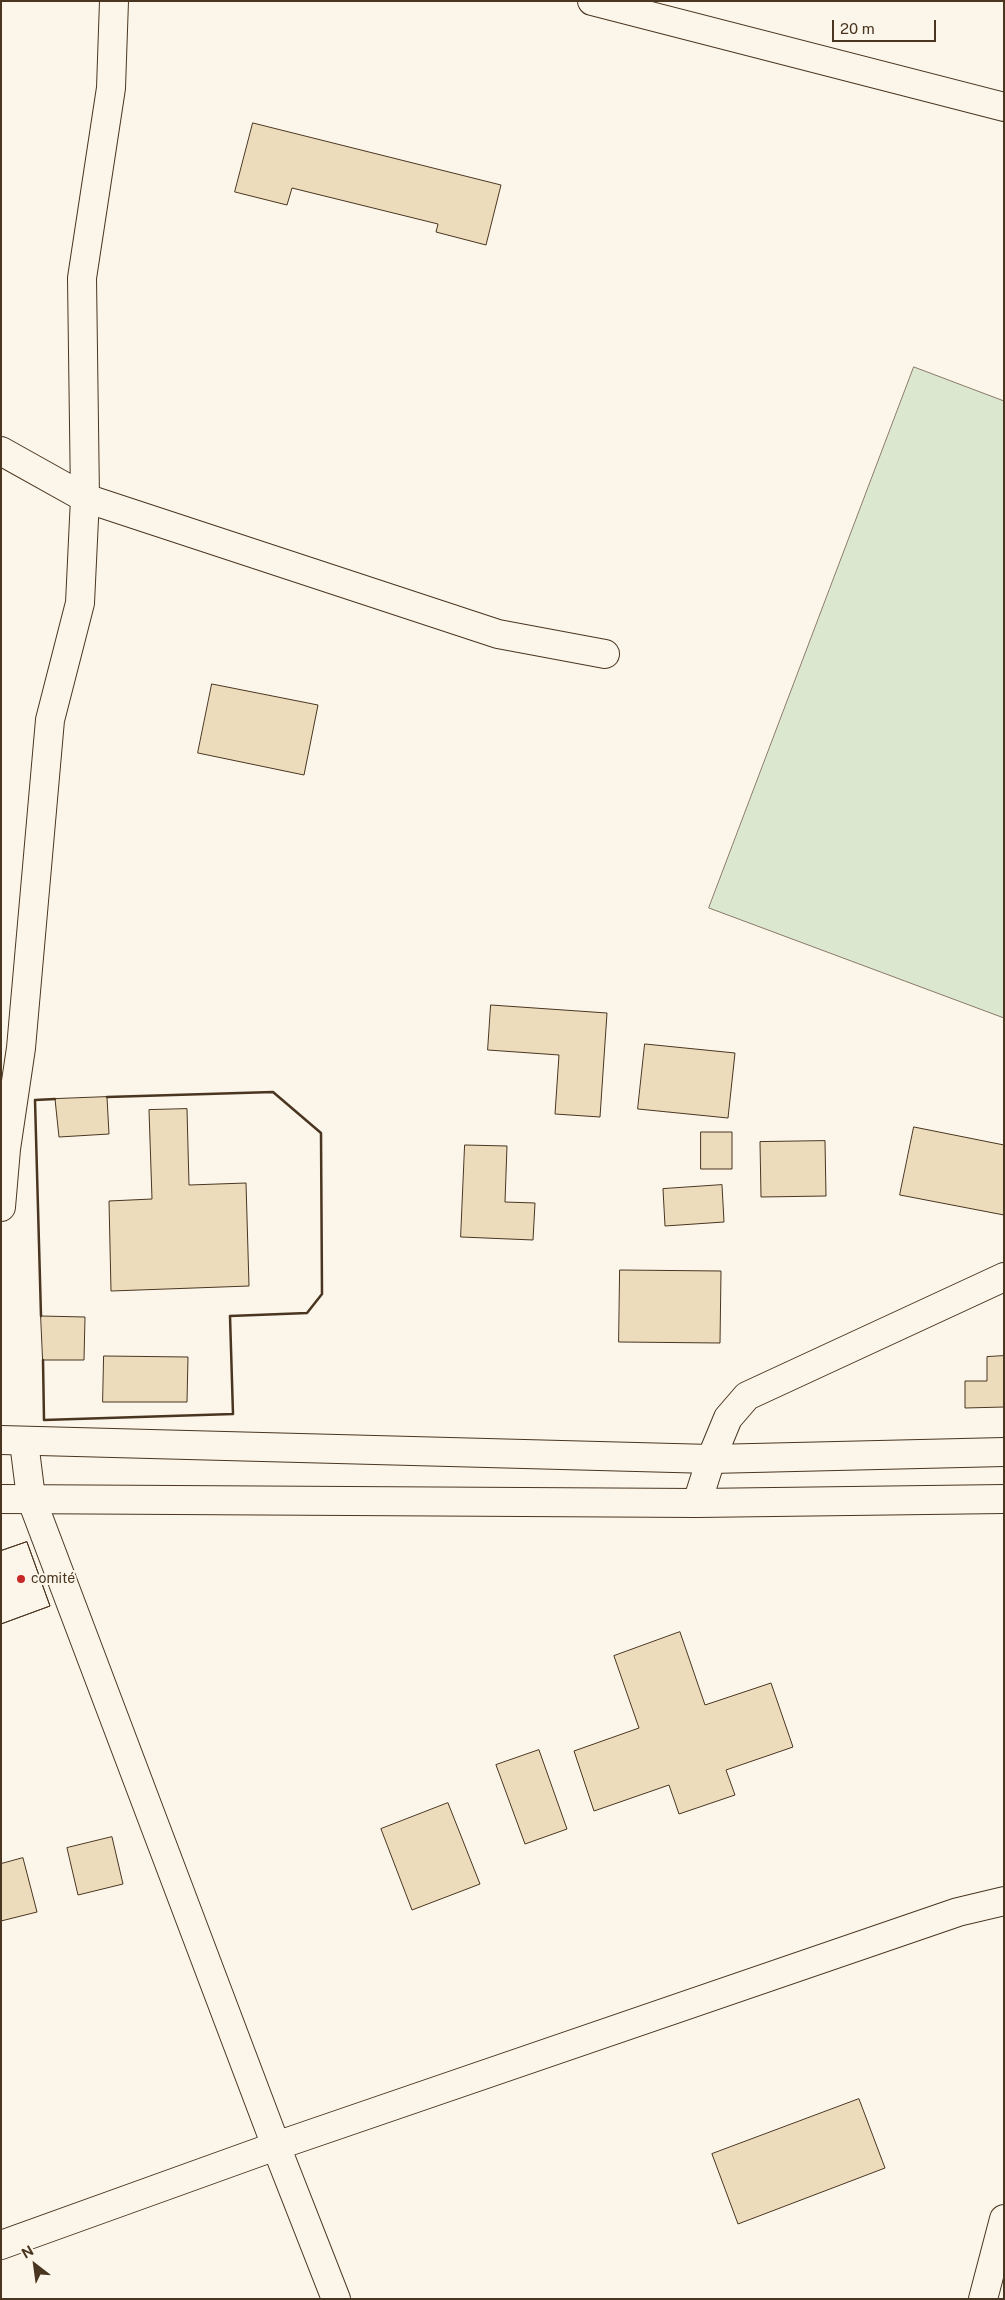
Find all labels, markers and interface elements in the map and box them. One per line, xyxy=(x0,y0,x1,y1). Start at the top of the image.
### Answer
scale bar xyxy=(835,10,939,42)
text: 20 m xyxy=(840,20,875,37)
place label: comité xyxy=(31,1571,75,1587)
marker: comité xyxy=(15,1573,27,1585)
north arrow xyxy=(10,2240,60,2290)
text: N xyxy=(19,2242,36,2262)

